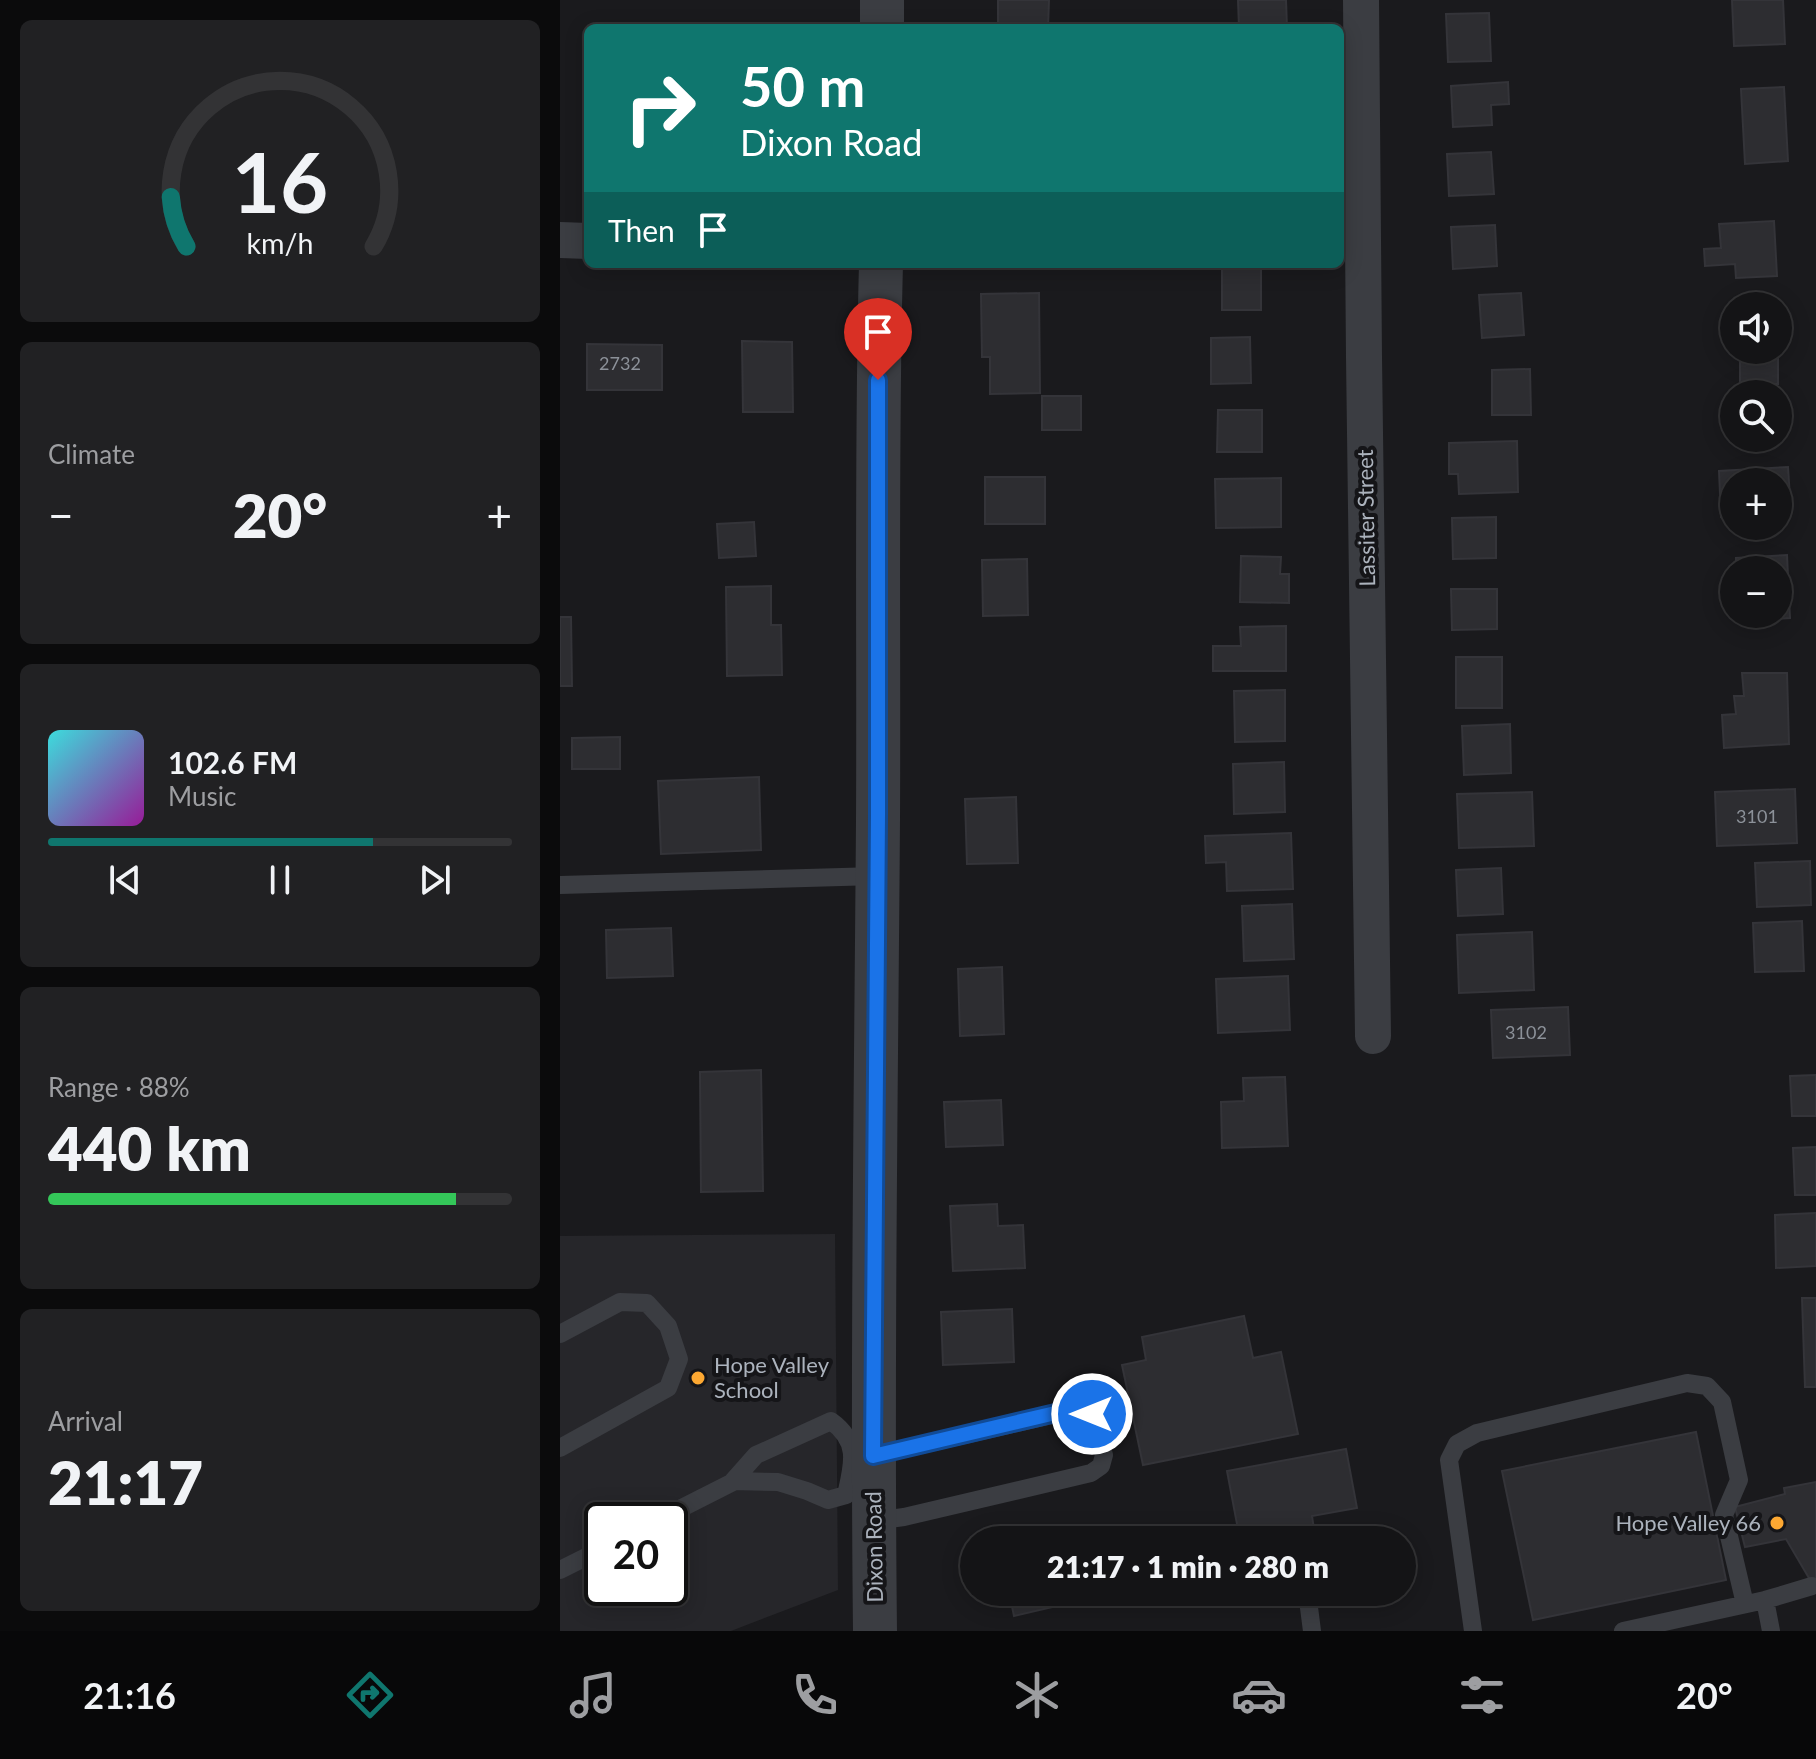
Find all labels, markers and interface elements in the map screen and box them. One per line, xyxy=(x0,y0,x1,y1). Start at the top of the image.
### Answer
text: 50 m xyxy=(740,52,865,119)
icon: right xyxy=(608,56,712,160)
text: Dixon Road xyxy=(740,120,922,164)
text: 16 xyxy=(232,131,328,231)
icon: arrive xyxy=(691,208,735,252)
text: Then xyxy=(608,212,675,248)
text: km/h xyxy=(247,226,313,260)
map controls xyxy=(1720,292,1792,628)
button: sound xyxy=(1720,292,1792,364)
pin xyxy=(844,298,912,380)
icon: arrive xyxy=(856,310,900,354)
house number: 2732 xyxy=(599,352,641,374)
button: search xyxy=(1720,380,1792,452)
text: Climate xyxy=(48,438,135,470)
street label: Lassiter Street xyxy=(1351,449,1380,587)
button: + xyxy=(1720,468,1792,540)
text: 20° xyxy=(233,479,327,551)
text: − xyxy=(48,489,74,541)
text: + xyxy=(486,489,512,541)
button: − xyxy=(1720,556,1792,628)
text: 102.6 FM xyxy=(168,744,297,780)
text: Music xyxy=(168,780,236,812)
house number: 3101 xyxy=(1736,805,1778,827)
icon: previous xyxy=(103,858,147,902)
icon: pause xyxy=(258,858,302,902)
icon: next xyxy=(413,858,457,902)
house number: 3102 xyxy=(1505,1021,1547,1043)
text: Range · 88% xyxy=(48,1071,190,1103)
text: 440 km xyxy=(48,1112,251,1184)
place label: Hope Valley School xyxy=(714,1351,830,1403)
marker: Hope Valley School xyxy=(689,1369,707,1387)
position arrow xyxy=(1050,1372,1134,1456)
text: Arrival xyxy=(48,1405,123,1437)
text: 21:17 xyxy=(48,1446,203,1518)
street label: Dixon Road xyxy=(859,1491,888,1603)
speed limit sign: 20 xyxy=(584,1502,688,1606)
place label: Hope Valley 66 xyxy=(1615,1509,1761,1536)
marker: Hope Valley 66 xyxy=(1768,1514,1786,1532)
text: 21:17 · 1 min · 280 m xyxy=(1047,1548,1329,1584)
icon: directions xyxy=(342,1667,398,1723)
icon: music xyxy=(565,1667,621,1723)
icon: phone xyxy=(787,1667,843,1723)
icon: climate xyxy=(1009,1667,1065,1723)
icon: car xyxy=(1231,1667,1287,1723)
icon: filters xyxy=(1454,1667,1510,1723)
text: 21:16 xyxy=(83,1673,176,1717)
text: 20° xyxy=(1676,1673,1733,1717)

